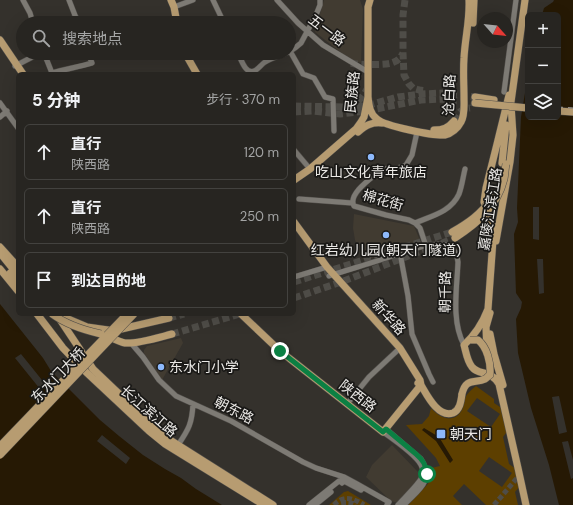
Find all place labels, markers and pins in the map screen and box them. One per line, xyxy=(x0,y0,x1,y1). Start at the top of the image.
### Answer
marker: 吃山文化青年旅店 xyxy=(366,152,376,162)
place label: 吃山文化青年旅店 xyxy=(315,163,427,181)
marker: 红岩幼儿园(朝天门隧道) xyxy=(381,230,391,240)
place label: 红岩幼儿园(朝天门隧道) xyxy=(311,241,461,259)
place label: 东水门小学 xyxy=(169,358,239,376)
marker: 东水门小学 xyxy=(156,362,166,372)
place label: 朝天门 xyxy=(450,425,492,443)
marker: 朝天门 xyxy=(435,428,447,440)

